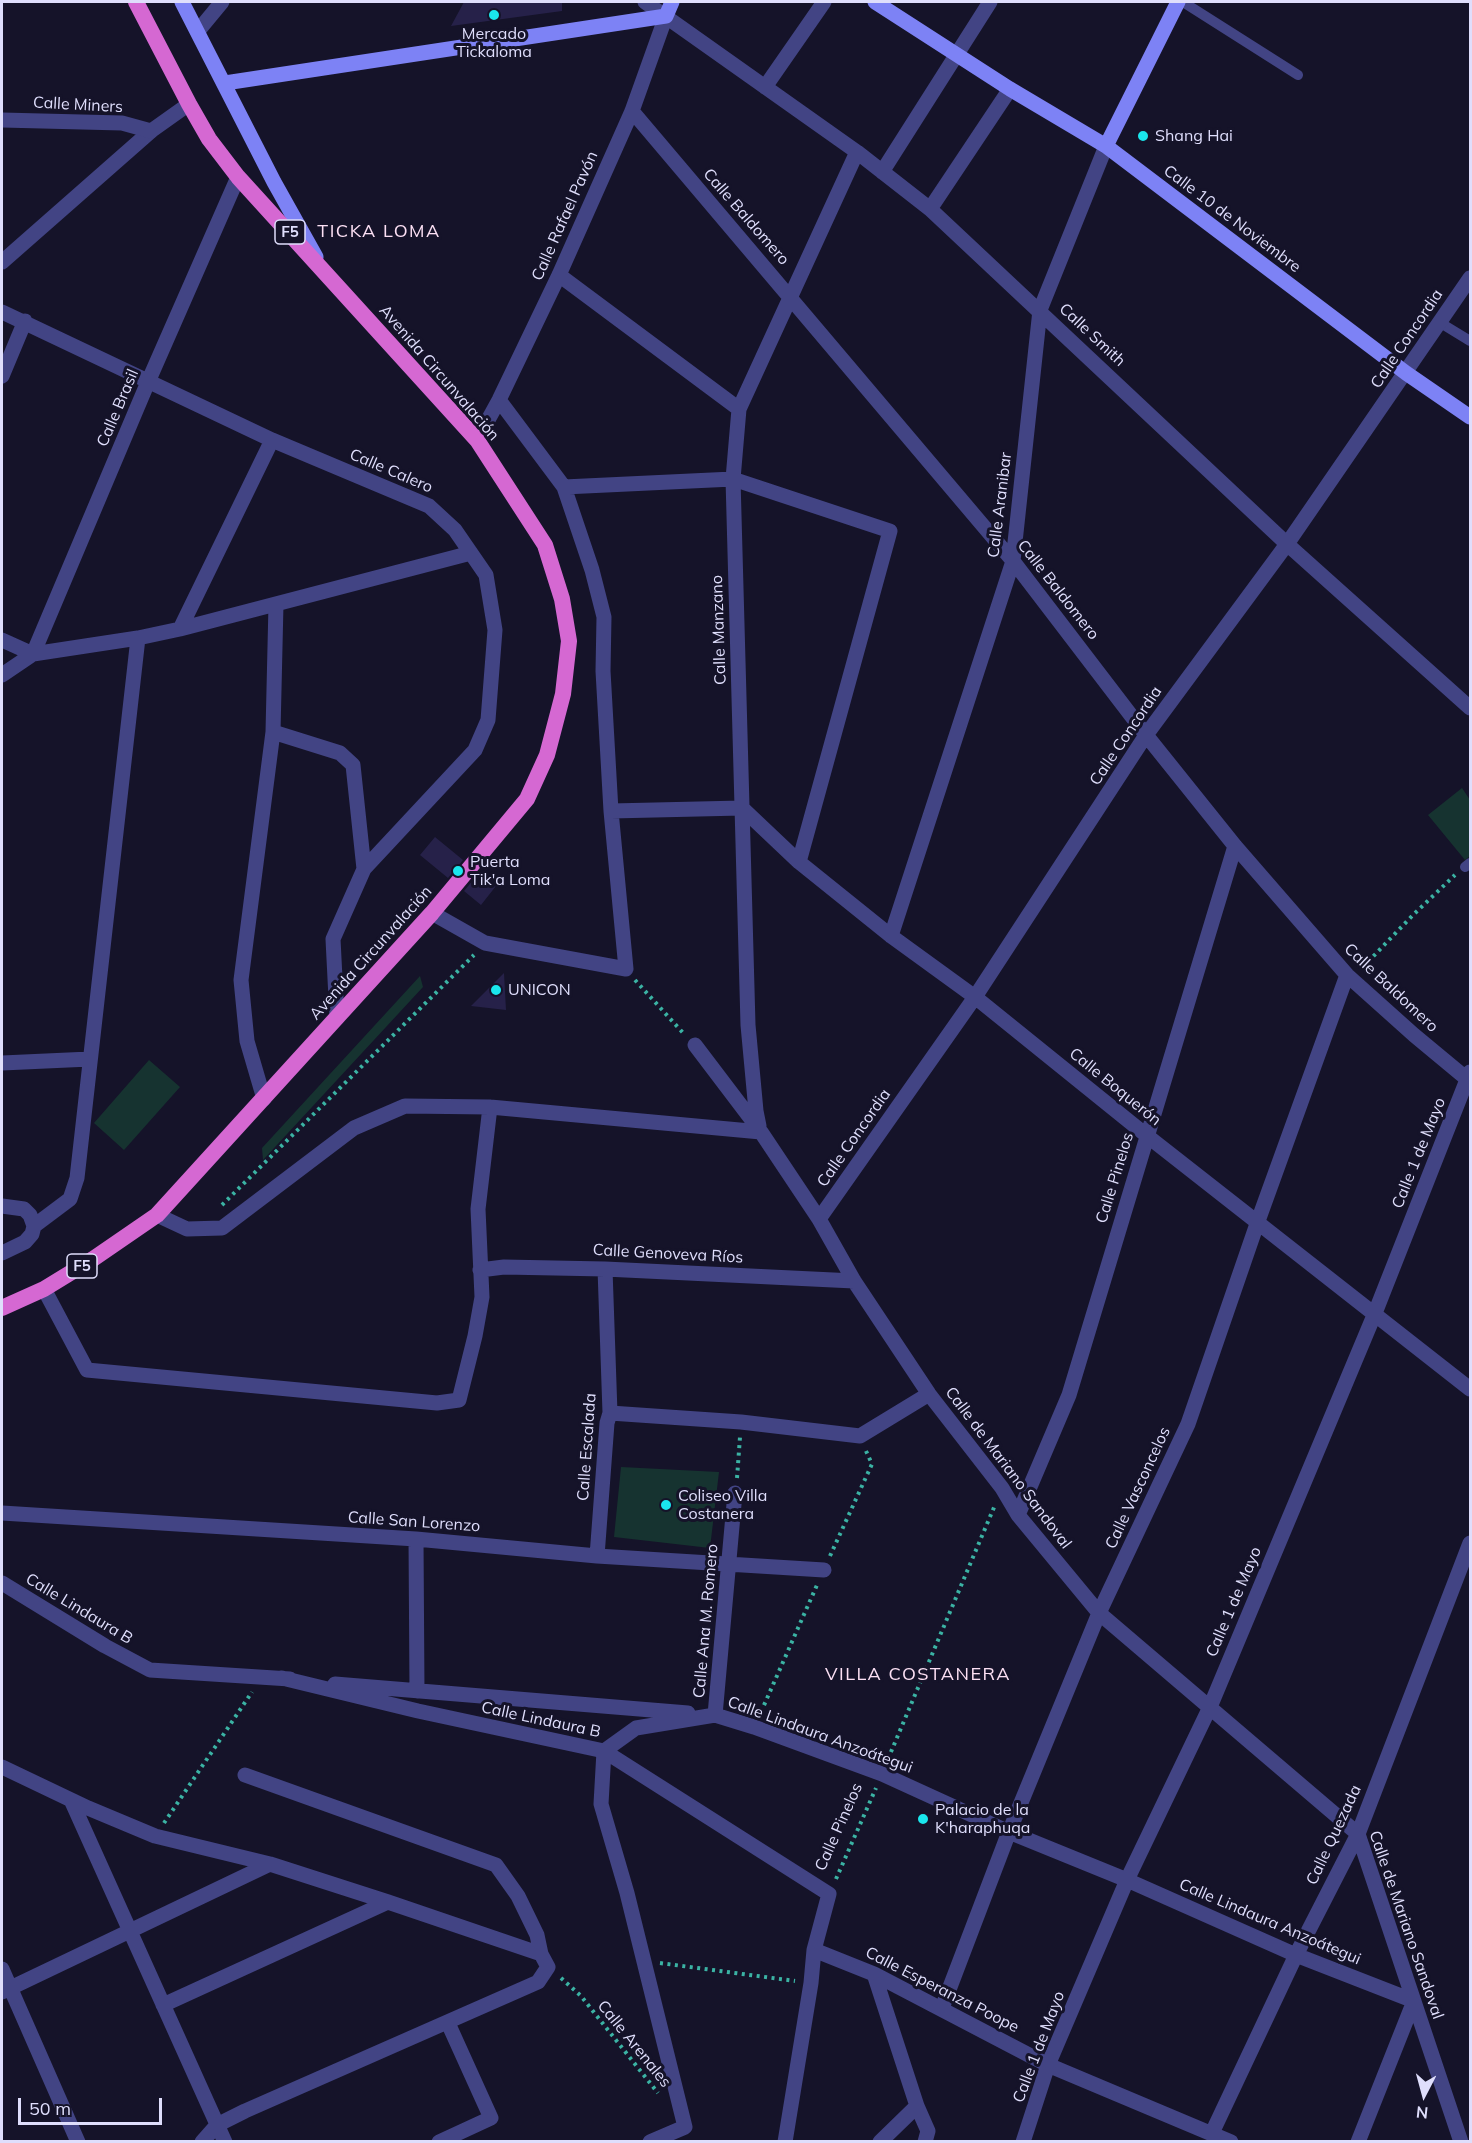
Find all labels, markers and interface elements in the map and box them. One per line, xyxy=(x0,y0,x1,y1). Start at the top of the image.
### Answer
marker: Mercado Tickaloma xyxy=(487,8,501,22)
place label: Mercado Tickaloma xyxy=(456,24,532,62)
street label: Calle Miners xyxy=(33,93,123,117)
place label: Shang Hai xyxy=(1155,126,1233,146)
marker: Shang Hai xyxy=(1136,129,1150,143)
street label: Calle Rafael Pavón xyxy=(528,148,602,284)
street label: Calle 10 de Noviembre xyxy=(1160,161,1304,277)
street label: Calle Baldomero xyxy=(699,165,793,269)
road number: F5 xyxy=(275,220,305,244)
district label: TICKA LOMA xyxy=(317,221,441,243)
street label: Calle Concordia xyxy=(1367,286,1447,392)
street label: Calle Smith xyxy=(1055,299,1129,371)
street label: Avenida Circunvalación xyxy=(375,301,503,445)
street label: Calle Brasil xyxy=(93,366,143,450)
street label: Calle Calero xyxy=(347,445,435,497)
street label: Calle Aranibar xyxy=(984,451,1016,559)
street label: Calle Baldomero xyxy=(1013,536,1103,644)
street label: Calle Manzano xyxy=(707,575,731,685)
street label: Calle Concordia xyxy=(1086,683,1166,789)
place label: Puerta Tik'a Loma xyxy=(470,852,550,890)
marker: Puerta Tik'a Loma xyxy=(451,864,465,878)
street label: Avenida Circunvalación xyxy=(306,882,436,1024)
street label: Calle Baldomero xyxy=(1340,940,1442,1036)
place label: UNICON xyxy=(508,980,571,1000)
marker: UNICON xyxy=(489,983,503,997)
street label: Calle Boquerón xyxy=(1065,1044,1165,1130)
street label: Calle Concordia xyxy=(813,1085,895,1191)
street label: Calle 1 de Mayo xyxy=(1388,1095,1450,1211)
street label: Calle Pinelos xyxy=(1092,1130,1138,1226)
street label: Calle Genoveva Ríos xyxy=(592,1240,744,1268)
road number: F5 xyxy=(67,1254,97,1278)
street label: Calle de Mariano Sandoval xyxy=(941,1383,1075,1553)
street label: Calle Escalada xyxy=(574,1392,600,1502)
street label: Calle Vasconcelos xyxy=(1101,1424,1175,1552)
place label: Coliseo Villa Costanera xyxy=(678,1486,767,1524)
marker: Coliseo Villa Costanera xyxy=(659,1498,673,1512)
street label: Calle San Lorenzo xyxy=(347,1508,481,1536)
street label: Calle Ana M. Romero xyxy=(690,1543,722,1699)
street label: Calle 1 de Mayo xyxy=(1202,1544,1266,1660)
street label: Calle Lindaura B xyxy=(22,1569,136,1649)
district label: VILLA COSTANERA xyxy=(825,1664,1011,1686)
street label: Calle Lindaura Anzoátegui xyxy=(725,1693,915,1777)
street label: Calle Lindaura B xyxy=(480,1698,602,1742)
street label: Calle Pinelos xyxy=(811,1780,867,1874)
street label: Calle Quezada xyxy=(1302,1782,1366,1888)
place label: Palacio de la K'haraphuqa xyxy=(935,1800,1030,1838)
marker: Palacio de la K'haraphuqa xyxy=(916,1812,930,1826)
street label: Calle de Mariano Sandoval xyxy=(1365,1828,1447,2022)
street label: Calle Lindaura Anzoátegui xyxy=(1176,1875,1364,1969)
street label: Calle Esperanza Poope xyxy=(862,1943,1022,2037)
street label: Calle 1 de Mayo xyxy=(1009,1989,1069,2105)
street label: Calle Arenales xyxy=(593,1997,675,2091)
north arrow xyxy=(1394,2065,1454,2125)
scale bar xyxy=(21,2086,165,2124)
text: 50 m xyxy=(29,2097,71,2120)
text: N xyxy=(1415,2102,1429,2123)

